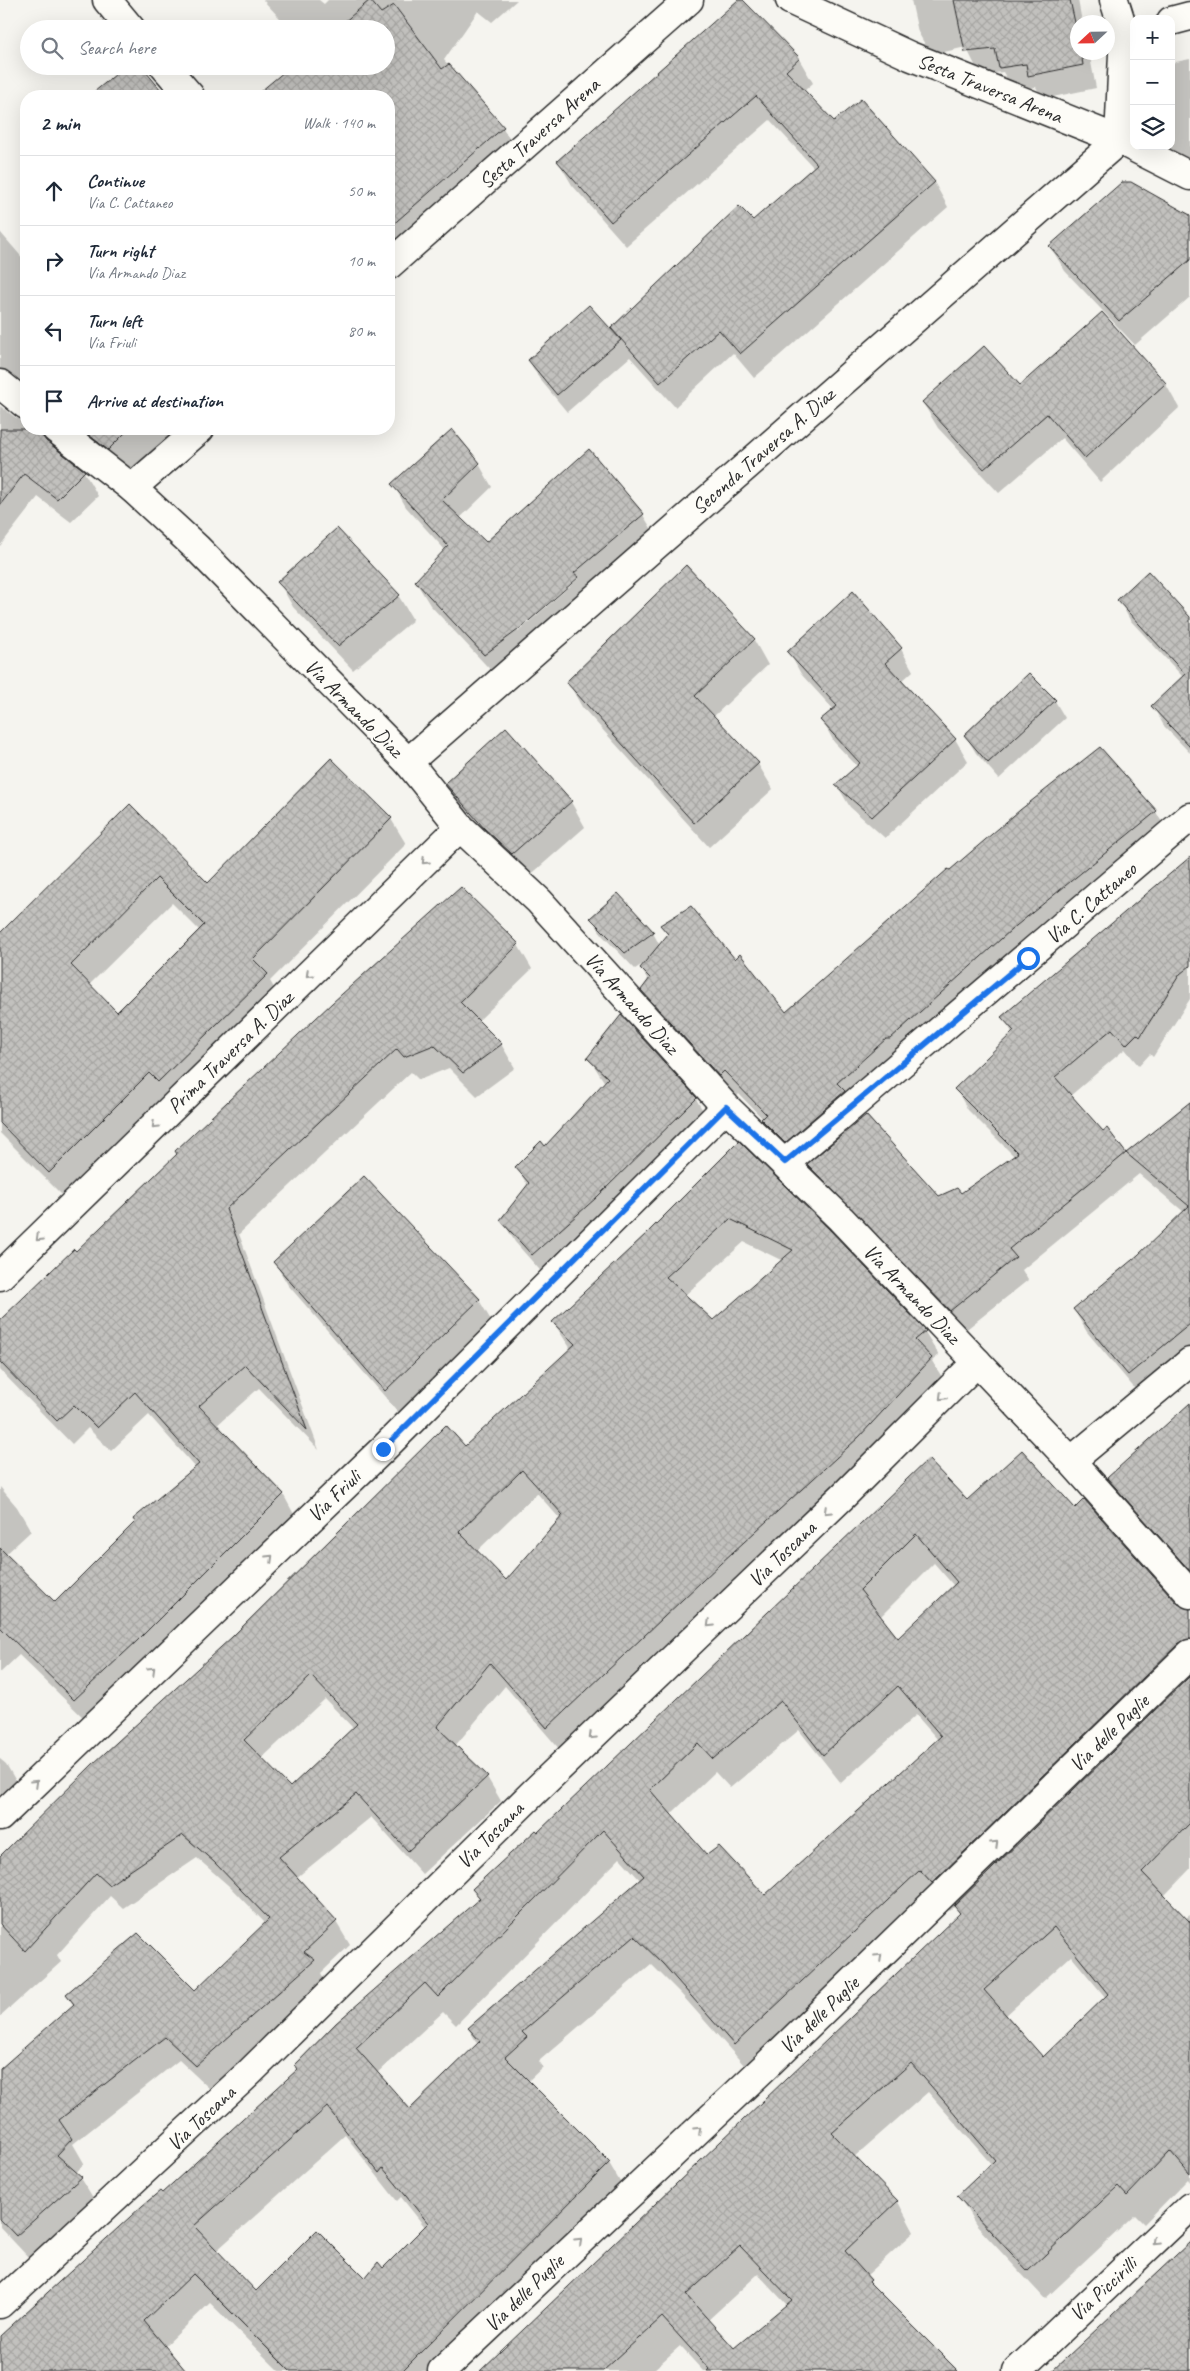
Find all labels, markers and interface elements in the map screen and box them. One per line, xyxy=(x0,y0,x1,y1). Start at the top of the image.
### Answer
north arrow xyxy=(1070,15,1115,60)
map controls xyxy=(1130,15,1175,150)
button: + xyxy=(1130,15,1175,60)
search box xyxy=(20,20,395,75)
icon: search xyxy=(38,34,66,62)
text: Search here xyxy=(78,36,155,60)
street label: Sesta Traversa Arena xyxy=(914,47,1068,130)
button: − xyxy=(1130,60,1175,105)
street label: Sesta Traversa Arena xyxy=(473,71,606,194)
button: layers xyxy=(1130,105,1175,150)
text: 2 min xyxy=(40,110,80,136)
text: Walk · 140 m xyxy=(303,113,375,133)
text: Continue xyxy=(87,169,144,193)
icon: ahead xyxy=(40,177,68,205)
text: 50 m xyxy=(348,181,375,201)
text: Via C. Cattaneo xyxy=(87,193,172,213)
text: Turn right xyxy=(87,239,154,263)
icon: right xyxy=(40,247,68,275)
text: 10 m xyxy=(348,251,375,271)
text: Via Armando Diaz xyxy=(87,263,185,283)
text: Turn left xyxy=(87,309,142,333)
icon: left xyxy=(40,317,68,345)
text: 80 m xyxy=(348,321,375,341)
text: Via Friuli xyxy=(87,333,136,353)
street label: Seconda Traversa A. Diaz xyxy=(686,380,842,520)
icon: arrive xyxy=(40,387,68,415)
text: Arrive at destination xyxy=(87,389,223,413)
street label: Via Armando Diaz xyxy=(299,653,410,764)
one-way arrow xyxy=(422,855,431,864)
street label: Via C. Cattaneo xyxy=(1040,855,1143,950)
street label: Via Armando Diaz xyxy=(579,947,686,1061)
route start xyxy=(1017,947,1040,970)
one-way arrow xyxy=(306,969,315,978)
street label: Prima Traversa A. Diaz xyxy=(162,984,300,1119)
one-way arrow xyxy=(152,1119,161,1128)
one-way arrow xyxy=(36,1232,45,1241)
street label: Via Armando Diaz xyxy=(858,1239,968,1351)
one-way arrow xyxy=(939,1391,948,1400)
route end xyxy=(372,1438,395,1461)
street label: Via Friuli xyxy=(302,1462,368,1528)
one-way arrow xyxy=(824,1505,833,1514)
street label: Via Toscana xyxy=(743,1514,823,1593)
one-way arrow xyxy=(264,1555,273,1564)
one-way arrow xyxy=(706,1618,715,1627)
one-way arrow xyxy=(147,1667,156,1676)
street label: Via delle Puglie xyxy=(1064,1687,1156,1777)
one-way arrow xyxy=(589,1730,598,1739)
one-way arrow xyxy=(29,1780,38,1789)
street label: Via Toscana xyxy=(451,1795,530,1874)
one-way arrow xyxy=(989,1841,998,1850)
one-way arrow xyxy=(873,1954,882,1963)
street label: Via delle Puglie xyxy=(774,1969,866,2059)
street label: Via Toscana xyxy=(161,2079,242,2156)
one-way arrow xyxy=(692,2127,701,2136)
one-way arrow xyxy=(1151,2235,1160,2244)
one-way arrow xyxy=(573,2238,582,2247)
street label: Via delle Puglie xyxy=(479,2247,571,2337)
street label: Via Piccirilli xyxy=(1064,2249,1144,2327)

